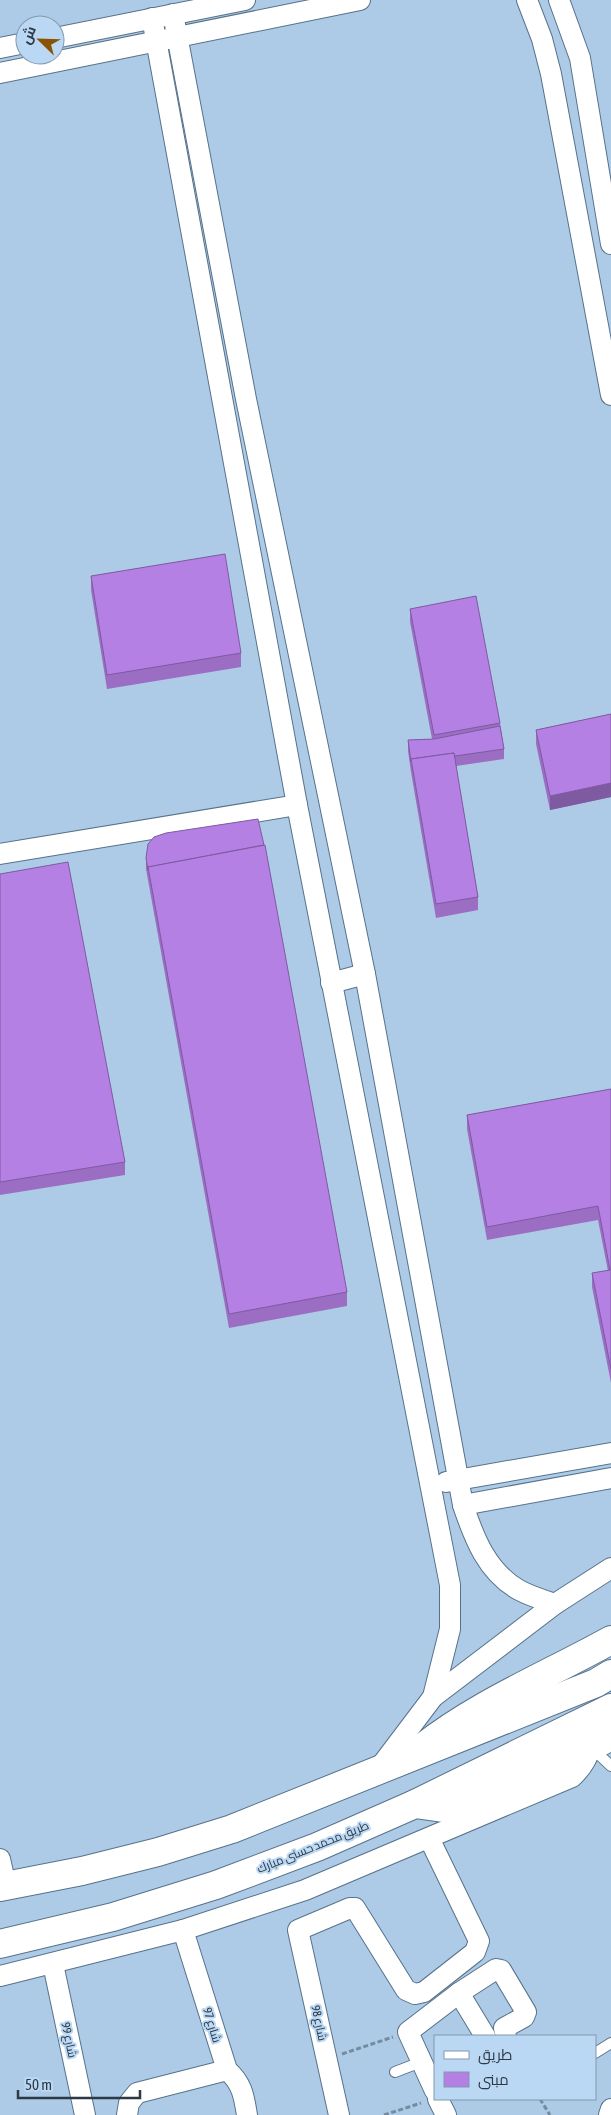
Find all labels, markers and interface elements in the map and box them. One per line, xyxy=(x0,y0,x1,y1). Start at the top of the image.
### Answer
north arrow xyxy=(15,15,65,65)
text: ش xyxy=(17,23,40,47)
street label: طريق محمد حسنى مبارك xyxy=(255,1818,371,1876)
street label: شارع 98 xyxy=(307,2004,330,2042)
street label: شارع 97 xyxy=(199,2006,224,2045)
street label: شارع 99 xyxy=(57,2021,80,2059)
legend xyxy=(434,2035,596,2100)
text: طريق xyxy=(478,2046,512,2065)
scale bar xyxy=(18,2068,140,2100)
text: مبنى xyxy=(478,2071,509,2090)
text: 50 m xyxy=(25,2076,52,2093)

